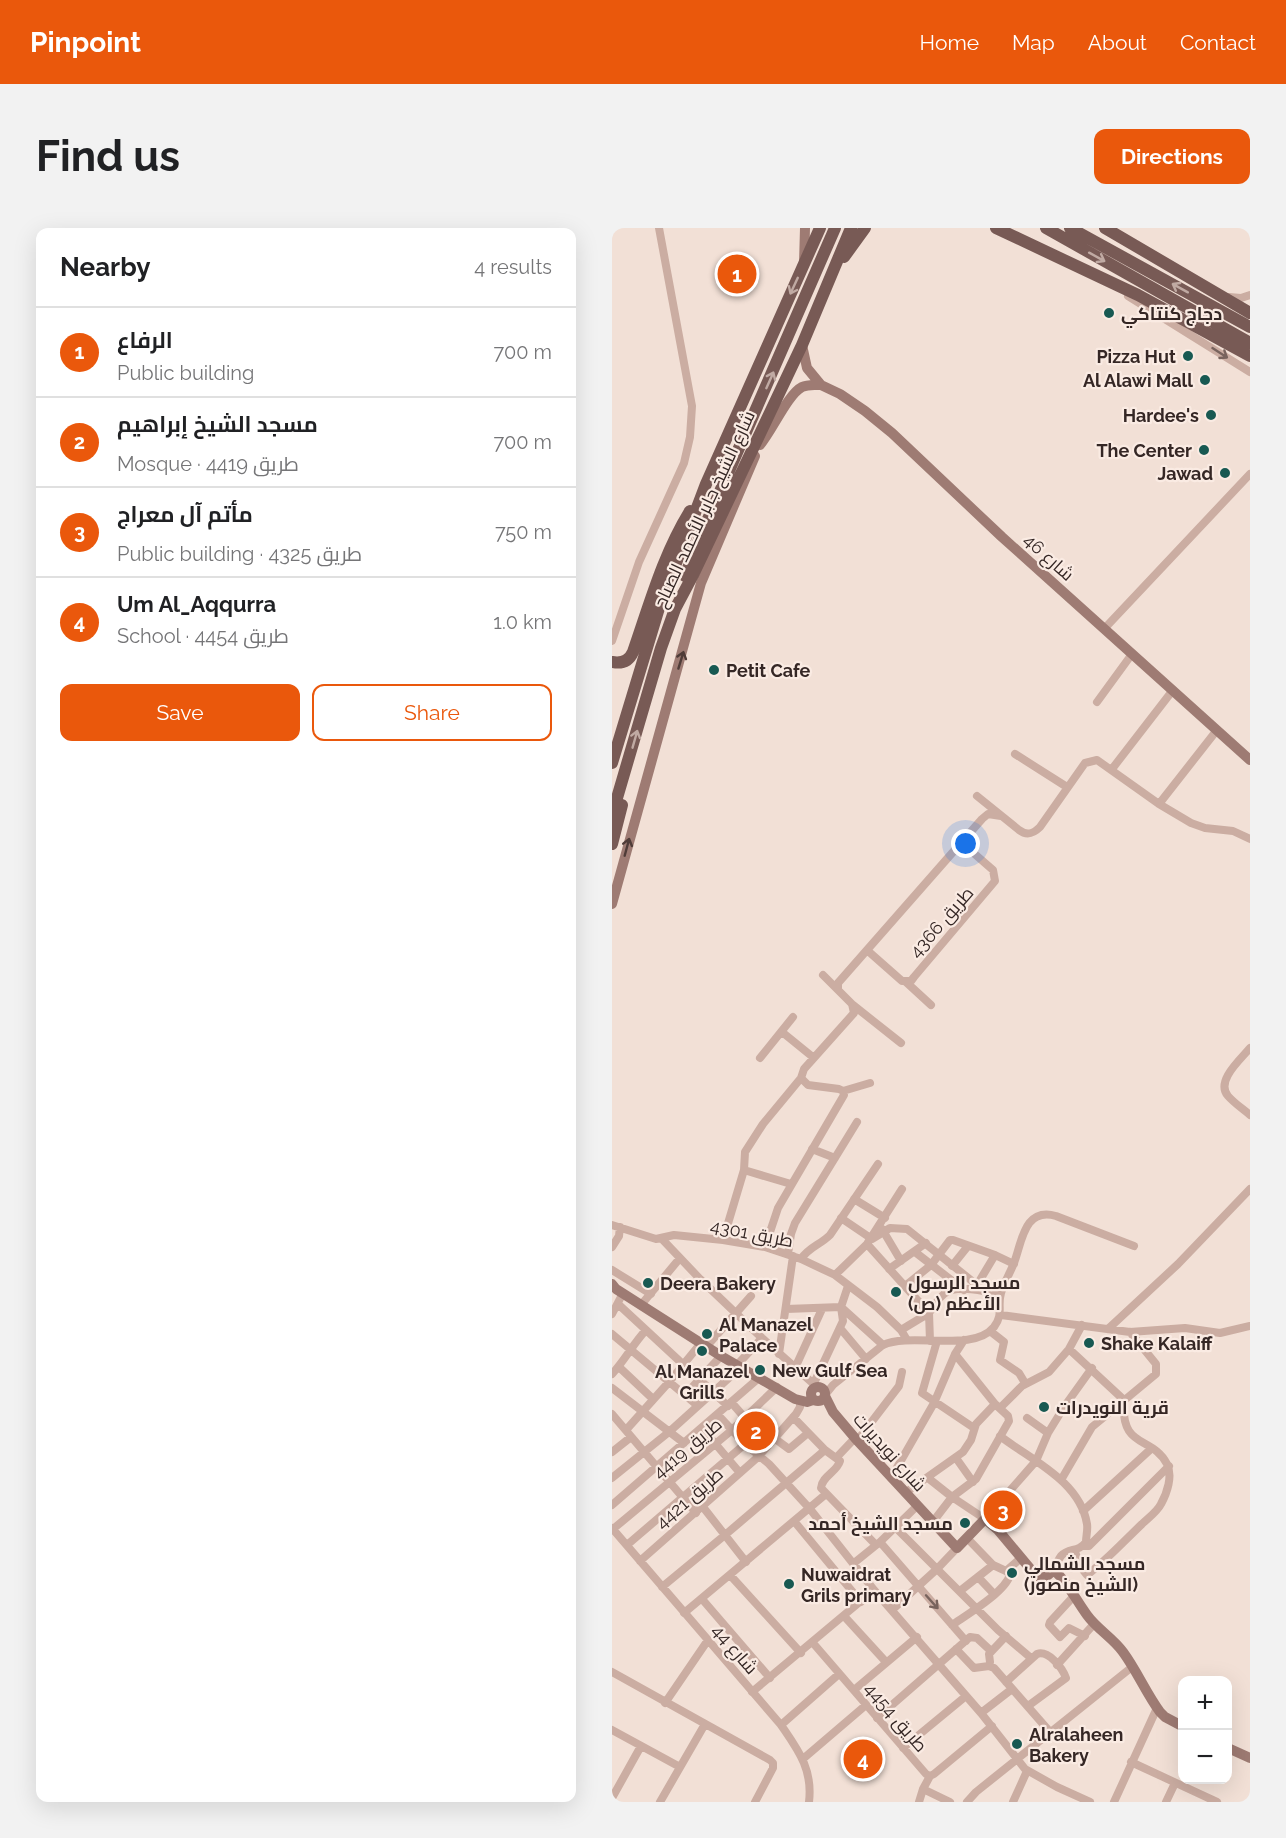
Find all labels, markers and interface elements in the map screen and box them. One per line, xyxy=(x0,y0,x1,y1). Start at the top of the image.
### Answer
text: Pinpoint xyxy=(30,26,141,59)
text: Home xyxy=(920,30,979,55)
text: Map xyxy=(1012,30,1055,55)
text: About xyxy=(1088,30,1147,55)
text: Contact xyxy=(1180,30,1256,55)
button: Directions xyxy=(1094,129,1250,184)
text: Find us xyxy=(36,132,180,181)
one-way arrow xyxy=(1088,251,1105,263)
text: Nearby xyxy=(60,252,150,282)
pin: 1 xyxy=(718,252,756,296)
text: 4 results xyxy=(474,255,552,279)
one-way arrow xyxy=(788,277,800,295)
one-way arrow xyxy=(1172,282,1189,294)
place label: دجاج كنتاكي xyxy=(1121,303,1222,329)
marker: دجاج كنتاكي xyxy=(1102,306,1116,320)
text: الرفاع xyxy=(117,327,173,353)
text: 1 xyxy=(75,340,84,364)
text: 700 m xyxy=(493,340,552,364)
place label: Pizza Hut xyxy=(1096,346,1176,367)
one-way arrow xyxy=(1211,347,1228,359)
marker: Pizza Hut xyxy=(1181,349,1195,363)
text: Public building xyxy=(117,361,254,385)
place label: Al Alawi Mall xyxy=(1083,370,1193,391)
one-way arrow xyxy=(765,371,776,389)
marker: Al Alawi Mall xyxy=(1198,373,1212,387)
place label: Hardee's xyxy=(1123,405,1199,426)
street label: شارع الشيخ جابر الأحمد الصباح xyxy=(649,407,761,612)
marker: Hardee's xyxy=(1204,408,1218,422)
text: مسجد الشيخ إبراهيم xyxy=(117,411,318,437)
text: 2 xyxy=(74,430,85,454)
text: 700 m xyxy=(493,430,552,454)
place label: The Center xyxy=(1096,440,1192,461)
marker: The Center xyxy=(1197,443,1211,457)
text: Mosque · طريق 4419 xyxy=(117,452,299,476)
place label: Jawad xyxy=(1158,463,1213,484)
marker: Jawad xyxy=(1218,466,1232,480)
text: مأتم آل معراج xyxy=(117,501,253,527)
text: 3 xyxy=(74,520,85,544)
text: 750 m xyxy=(495,520,552,544)
street label: شارع 46 xyxy=(1018,529,1078,586)
text: Public building · طريق 4325 xyxy=(117,542,362,566)
text: Um Al_Aqqurra xyxy=(117,591,276,617)
text: 4 xyxy=(74,610,85,634)
text: 1.0 km xyxy=(493,610,552,634)
text: School · طريق 4454 xyxy=(117,624,289,648)
one-way arrow xyxy=(676,651,687,670)
place label: Petit Cafe xyxy=(726,660,811,681)
marker: Petit Cafe xyxy=(707,663,721,677)
button: Save xyxy=(60,684,300,741)
button: Share xyxy=(312,684,552,741)
one-way arrow xyxy=(630,730,642,749)
your location xyxy=(951,829,980,858)
one-way arrow xyxy=(622,838,633,857)
street label: طريق 4366 xyxy=(905,882,979,963)
street label: طريق 4301 xyxy=(708,1215,795,1253)
place label: مسجد الرسول الأعظم (ص) xyxy=(908,1272,1020,1316)
place label: Deera Bakery xyxy=(660,1273,776,1294)
marker: Deera Bakery xyxy=(641,1276,655,1290)
marker: مسجد الرسول الأعظم (ص) xyxy=(889,1285,903,1299)
place label: Al Manazel Palace xyxy=(719,1314,813,1356)
marker: Al Manazel Palace xyxy=(700,1327,714,1341)
place label: Shake Kalaiff xyxy=(1101,1333,1213,1354)
marker: Shake Kalaiff xyxy=(1082,1336,1096,1350)
marker: Al Manazel Grills xyxy=(695,1344,709,1358)
place label: New Gulf Sea xyxy=(772,1360,888,1381)
place label: Al Manazel Grills xyxy=(655,1361,749,1403)
marker: New Gulf Sea xyxy=(753,1363,767,1377)
place label: قرية النويدرات xyxy=(1056,1397,1169,1419)
marker: قرية النويدرات xyxy=(1037,1400,1051,1414)
pin: 2 xyxy=(736,1408,776,1454)
street label: شارع نويديرات xyxy=(848,1408,931,1497)
street label: طريق 4419 xyxy=(648,1413,727,1484)
street label: طريق 4421 xyxy=(651,1463,728,1534)
pin: 3 xyxy=(984,1488,1022,1532)
place label: مسجد الشيخ أحمد xyxy=(808,1511,953,1536)
marker: مسجد الشيخ أحمد xyxy=(958,1516,972,1530)
place label: مسجد الشمالي (الشيخ منصور) xyxy=(1024,1553,1145,1597)
place label: Nuwaidrat Grils primary xyxy=(801,1564,912,1606)
marker: مسجد الشمالي (الشيخ منصور) xyxy=(1005,1566,1019,1580)
marker: Nuwaidrat Grils primary xyxy=(782,1577,796,1591)
one-way arrow xyxy=(925,1595,939,1610)
street label: شارع 44 xyxy=(706,1620,762,1680)
map controls xyxy=(1178,1676,1232,1784)
button: + xyxy=(1178,1676,1232,1730)
street label: طريق 4454 xyxy=(859,1678,932,1757)
place label: Alralaheen Bakery xyxy=(1029,1724,1123,1766)
button: − xyxy=(1178,1730,1232,1784)
pin: 4 xyxy=(844,1736,882,1781)
marker: Alralaheen Bakery xyxy=(1010,1737,1024,1751)

